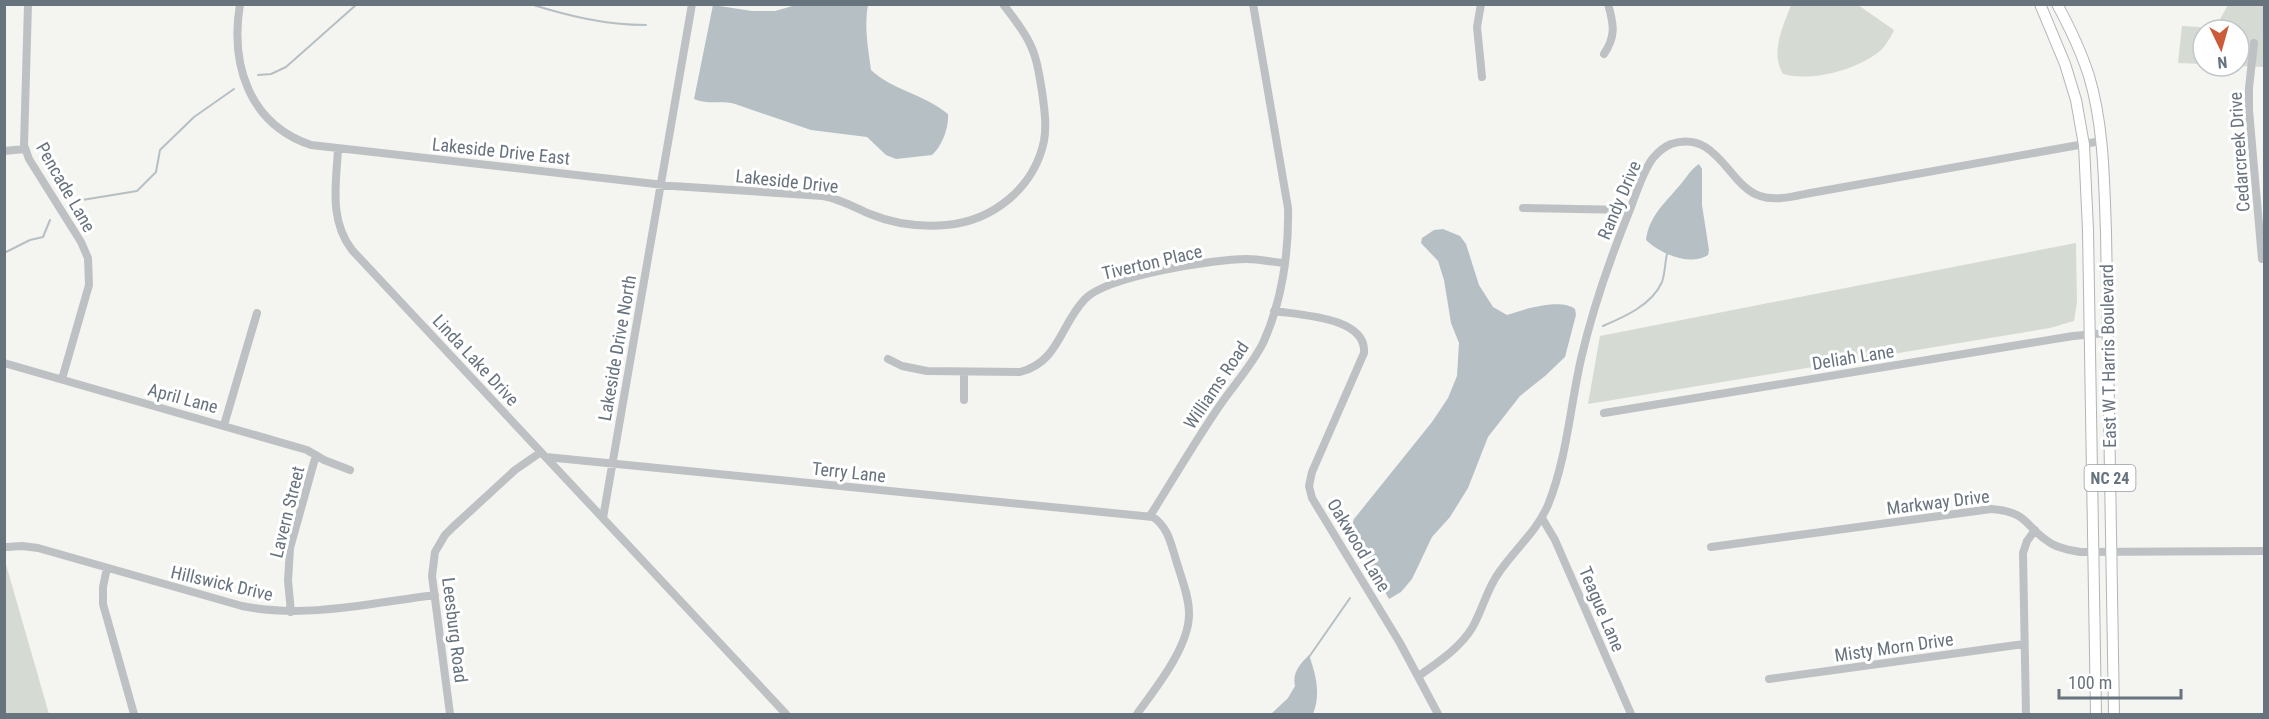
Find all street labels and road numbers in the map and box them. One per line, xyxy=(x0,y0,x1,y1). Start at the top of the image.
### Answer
street label: Cedarcreek Drive xyxy=(2224,91,2254,213)
street label: Lakeside Drive East xyxy=(431,133,571,169)
street label: Pencade Lane xyxy=(32,139,100,235)
street label: Randy Drive xyxy=(1593,158,1645,242)
street label: Lakeside Drive xyxy=(735,165,839,197)
street label: Tiverton Place xyxy=(1100,240,1204,284)
street label: East W T Harris Boulevard xyxy=(2096,264,2120,448)
street label: Lakeside Drive North xyxy=(594,274,640,422)
street label: Linda Lake Drive xyxy=(429,310,523,410)
street label: Williams Road xyxy=(1179,337,1253,433)
street label: Deliah Lane xyxy=(1810,340,1896,374)
street label: April Lane xyxy=(146,379,220,417)
street label: Terry Lane xyxy=(811,458,887,486)
street label: Lavern Street xyxy=(265,464,309,560)
road number: NC 24 xyxy=(2084,465,2136,491)
street label: Markway Drive xyxy=(1885,485,1991,519)
street label: Oakwood Lane xyxy=(1323,495,1395,595)
street label: Hillswick Drive xyxy=(169,561,275,605)
street label: Teague Lane xyxy=(1575,563,1629,655)
street label: Leesburg Road xyxy=(438,576,472,684)
street label: Misty Morn Drive xyxy=(1833,628,1955,666)

